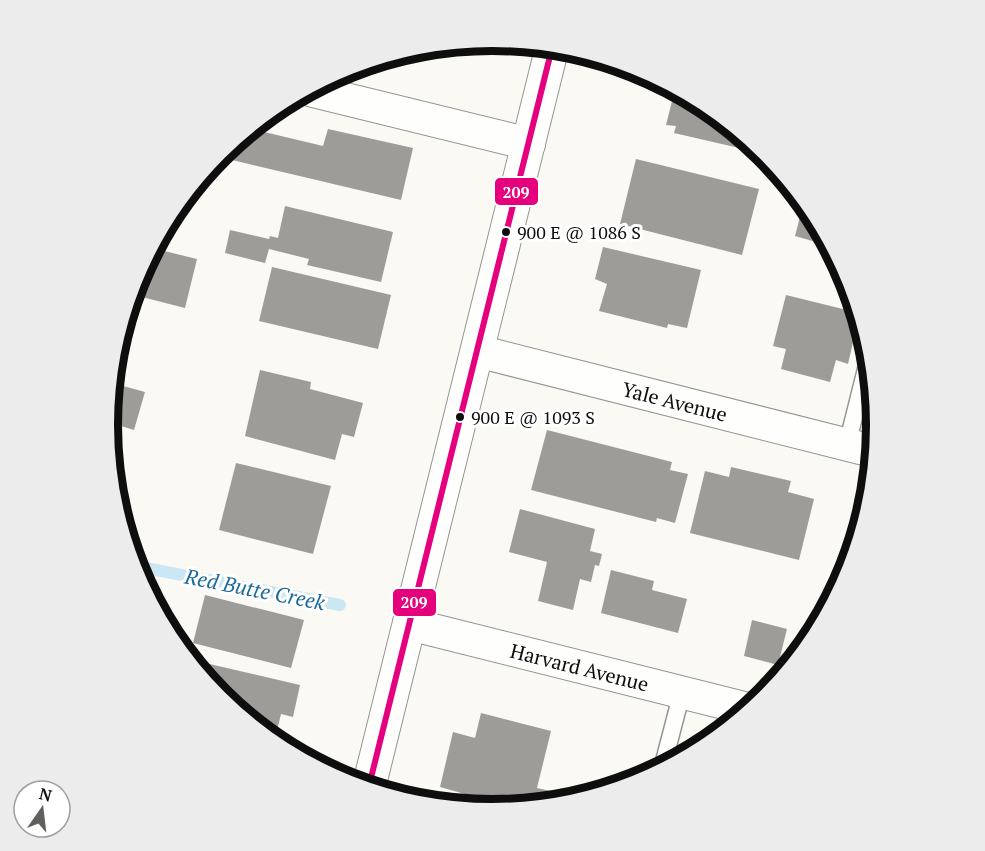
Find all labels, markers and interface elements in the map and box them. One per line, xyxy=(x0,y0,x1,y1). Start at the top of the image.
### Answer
line badge: 209 xyxy=(494,177,539,206)
text: 209 xyxy=(502,181,530,203)
place label: 900 E @ 1086 S xyxy=(517,220,641,244)
marker: 900 E @ 1086 S xyxy=(500,226,512,238)
street label: Yale Avenue xyxy=(619,375,730,427)
place label: 900 E @ 1093 S xyxy=(471,405,595,429)
marker: 900 E @ 1093 S xyxy=(454,411,466,423)
water label: Red Butte Creek xyxy=(182,561,328,616)
line badge: 209 xyxy=(392,588,437,617)
text: 209 xyxy=(400,591,428,613)
street label: Harvard Avenue xyxy=(508,636,652,697)
north arrow xyxy=(12,779,72,839)
text: N xyxy=(37,782,54,807)

